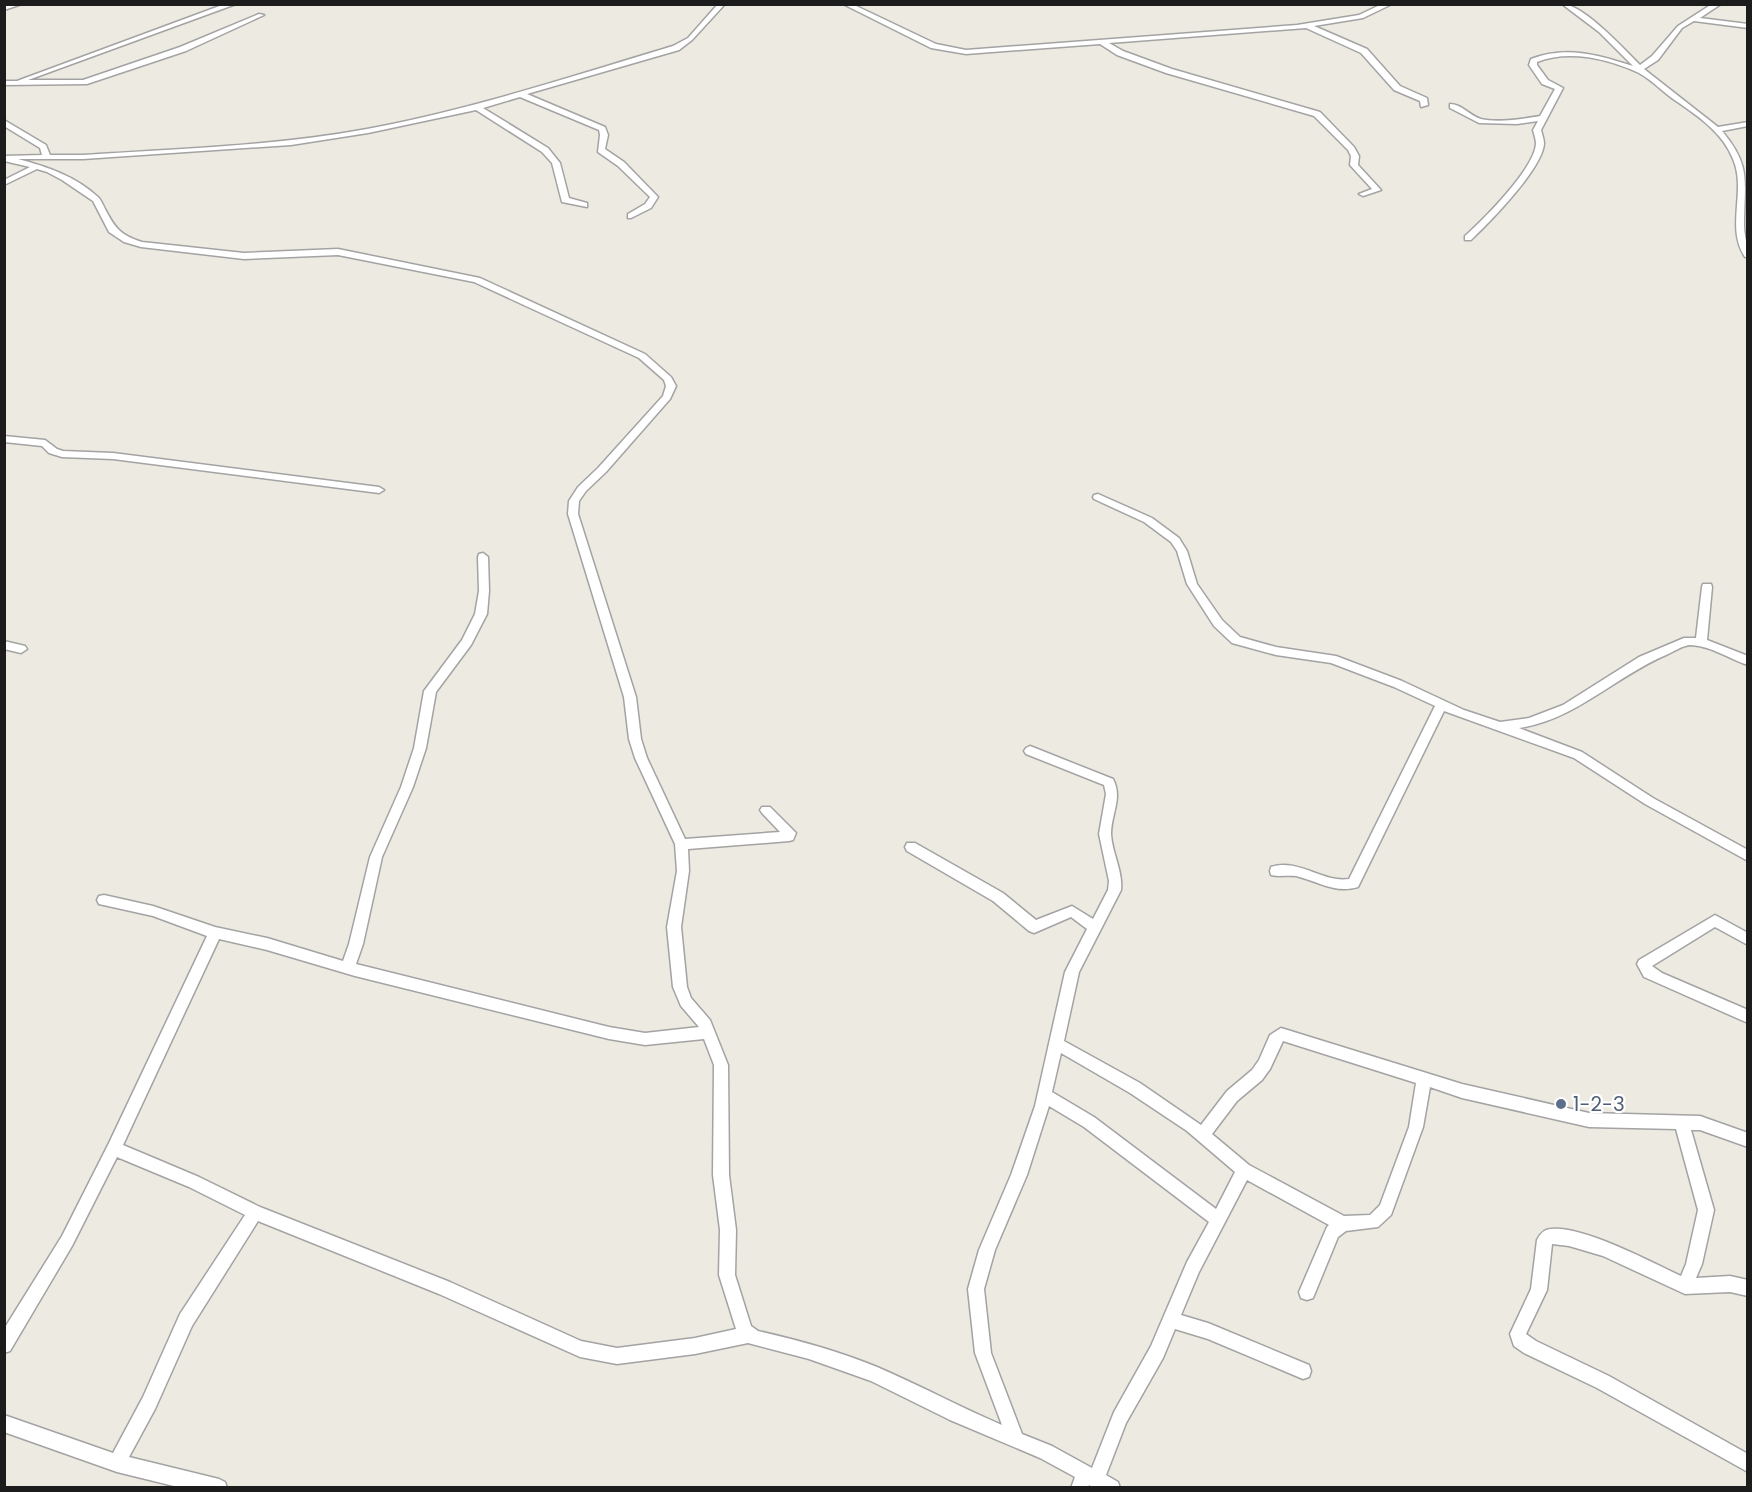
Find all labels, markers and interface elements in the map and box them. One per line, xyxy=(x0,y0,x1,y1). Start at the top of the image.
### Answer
place label: 1-2-3 xyxy=(1573,1090,1625,1118)
marker: 1-2-3 xyxy=(1554,1097,1568,1111)

